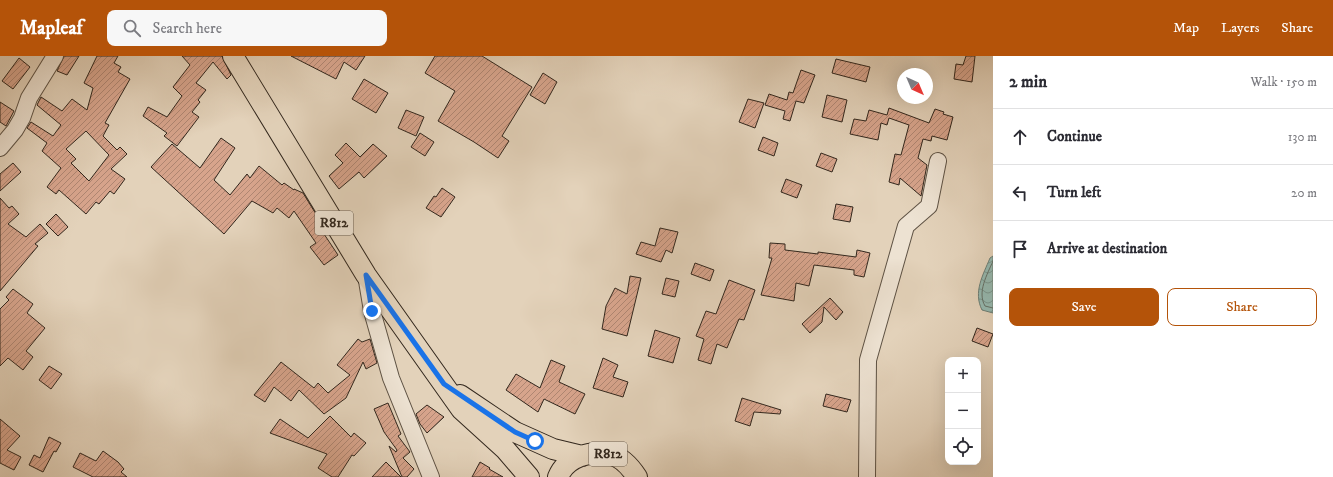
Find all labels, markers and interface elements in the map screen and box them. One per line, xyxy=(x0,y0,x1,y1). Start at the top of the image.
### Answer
search box xyxy=(107,10,387,46)
text: Mapleaf xyxy=(20,17,83,40)
icon: search xyxy=(121,17,143,39)
text: Search here xyxy=(153,19,222,38)
text: Map xyxy=(1173,19,1199,37)
text: Layers xyxy=(1221,19,1259,37)
text: Share xyxy=(1281,19,1313,37)
north arrow xyxy=(897,68,933,104)
text: 2 min xyxy=(1009,71,1047,93)
text: Walk · 150 m xyxy=(1251,74,1317,90)
icon: ahead xyxy=(1009,126,1031,148)
text: Continue xyxy=(1047,127,1102,146)
text: 130 m xyxy=(1288,129,1317,145)
icon: left xyxy=(1009,182,1031,204)
text: Turn left xyxy=(1047,183,1101,202)
text: 20 m xyxy=(1291,185,1317,201)
road number: R812 xyxy=(315,211,353,235)
icon: arrive xyxy=(1009,238,1031,260)
text: Arrive at destination xyxy=(1047,239,1167,258)
button: Save xyxy=(1009,288,1159,326)
button: Share xyxy=(1167,288,1317,326)
route end xyxy=(363,302,381,320)
map controls xyxy=(945,357,981,465)
button: + xyxy=(945,357,981,393)
button: − xyxy=(945,393,981,429)
button: locate xyxy=(945,429,981,465)
route start xyxy=(526,432,544,450)
road number: R812 xyxy=(589,442,627,466)

